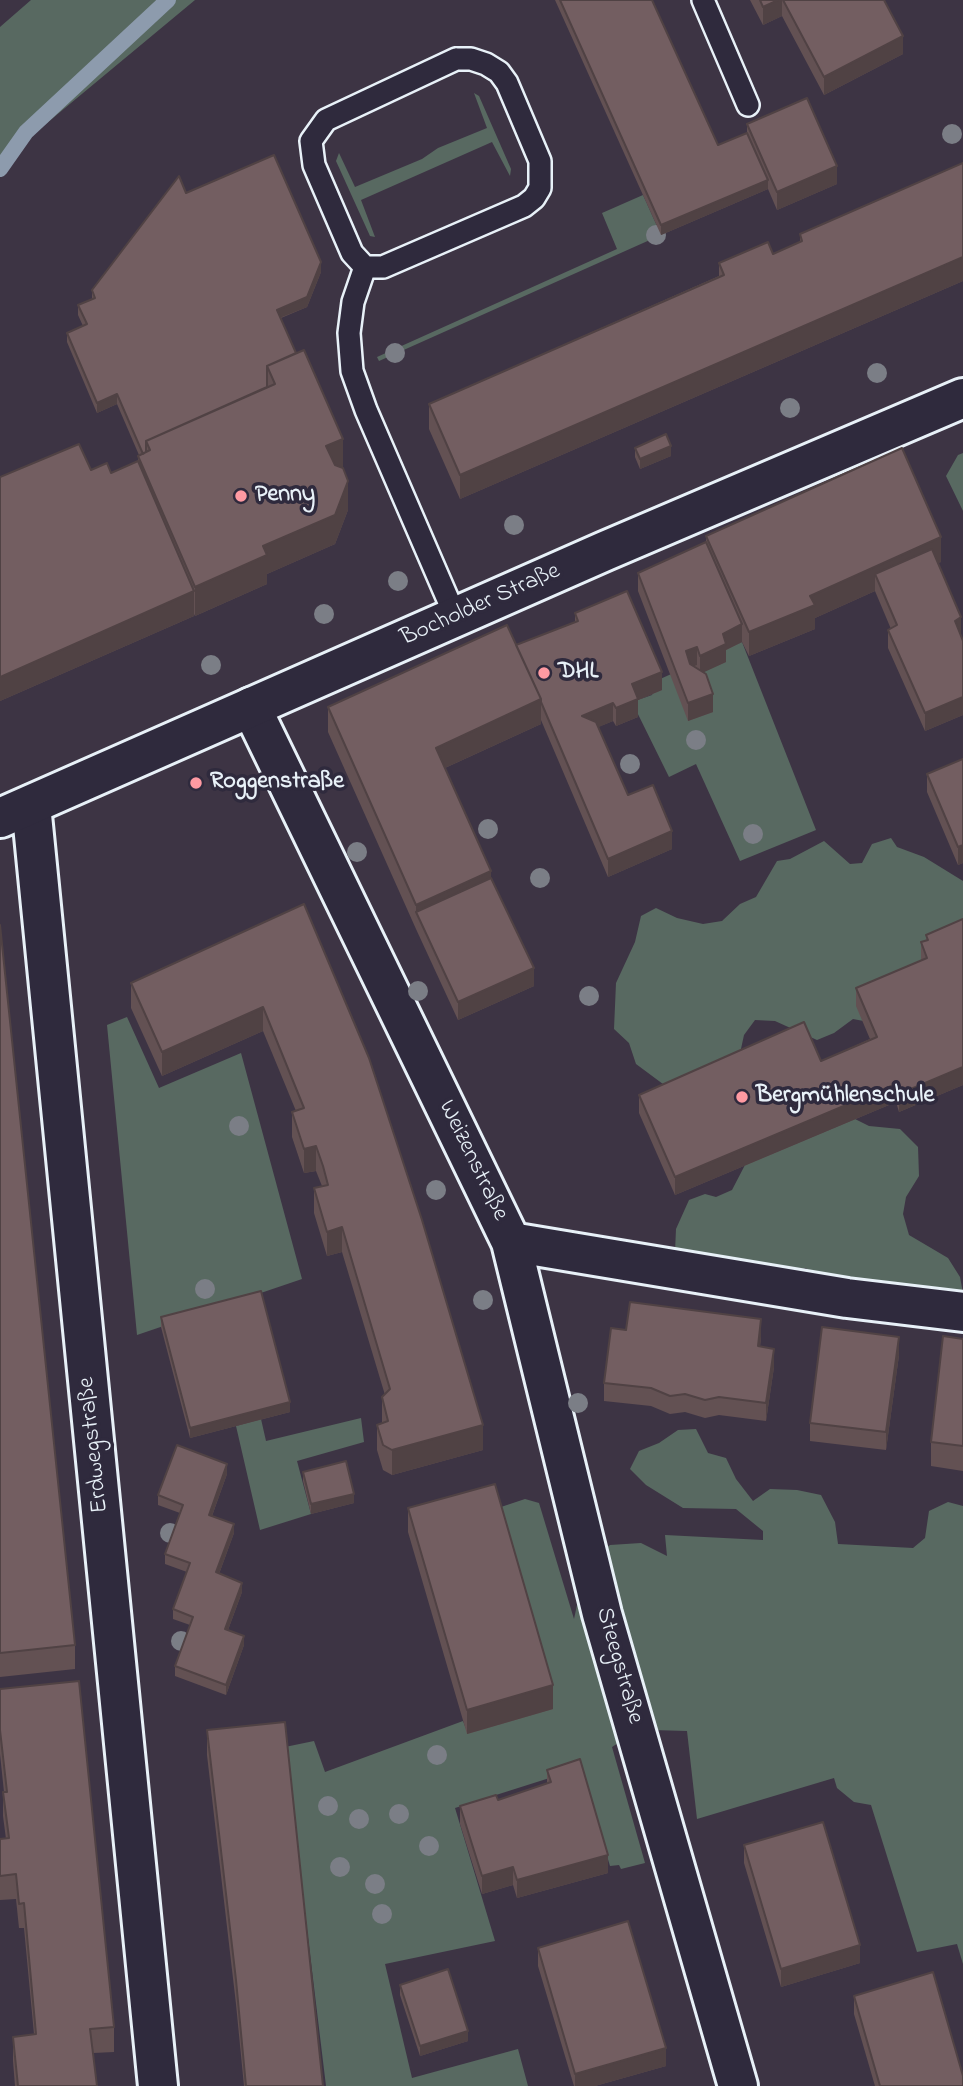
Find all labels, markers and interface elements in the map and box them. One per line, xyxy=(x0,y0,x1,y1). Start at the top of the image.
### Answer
place label: Penny xyxy=(255,482,315,510)
marker: Penny xyxy=(233,488,249,504)
street label: Bocholder Straße xyxy=(397,558,565,654)
place label: DHL xyxy=(558,659,598,687)
marker: DHL xyxy=(536,665,552,681)
place label: Roggenstraße xyxy=(210,769,344,797)
marker: Roggenstraße xyxy=(188,775,204,791)
place label: Bergmühlenschule xyxy=(756,1083,934,1111)
marker: Bergmühlenschule xyxy=(734,1089,750,1105)
street label: Weizenstraße xyxy=(430,1096,514,1226)
street label: Erdwegstraße xyxy=(74,1375,116,1515)
street label: Steegstraße xyxy=(588,1604,648,1728)

